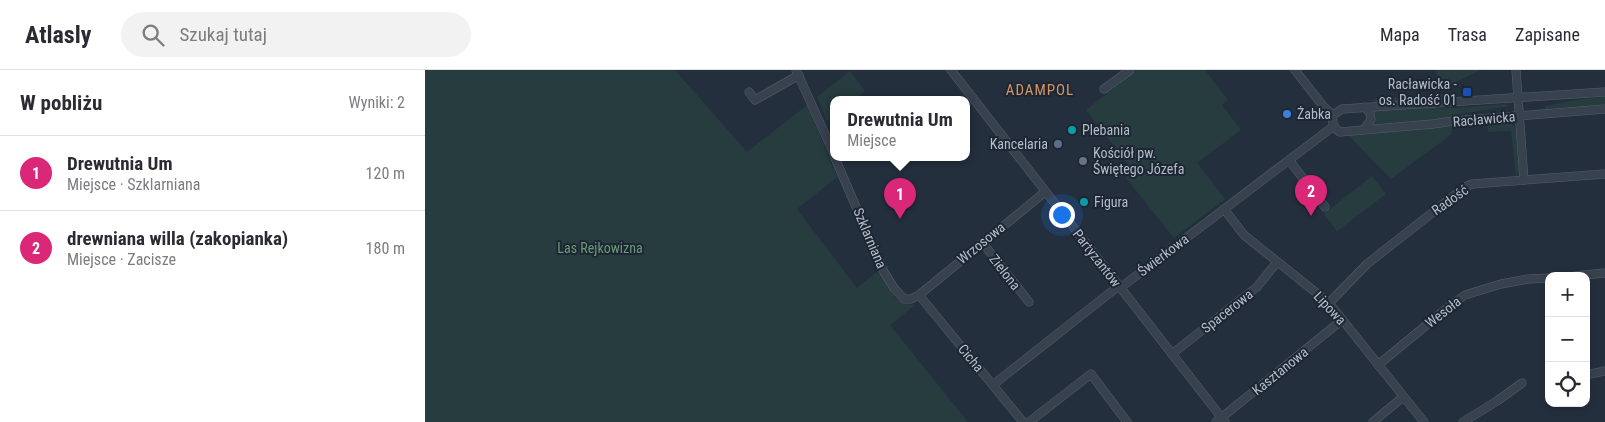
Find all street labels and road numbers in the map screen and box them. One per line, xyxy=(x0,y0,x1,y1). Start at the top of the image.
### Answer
street label: Racławicka xyxy=(1452,108,1516,130)
street label: Radość xyxy=(1429,182,1471,218)
street label: Szklarniana xyxy=(850,205,890,271)
street label: Wrzosowa xyxy=(954,219,1008,267)
street label: Partyzantów xyxy=(1070,226,1124,290)
street label: Świerkowa xyxy=(1134,230,1192,279)
street label: Zielona xyxy=(986,251,1024,293)
street label: Spacerowa xyxy=(1198,286,1256,336)
street label: Lipowa xyxy=(1311,288,1349,328)
street label: Wesoła xyxy=(1422,293,1464,331)
street label: Cicha xyxy=(955,341,987,375)
street label: Kasztanowa xyxy=(1249,344,1311,398)

